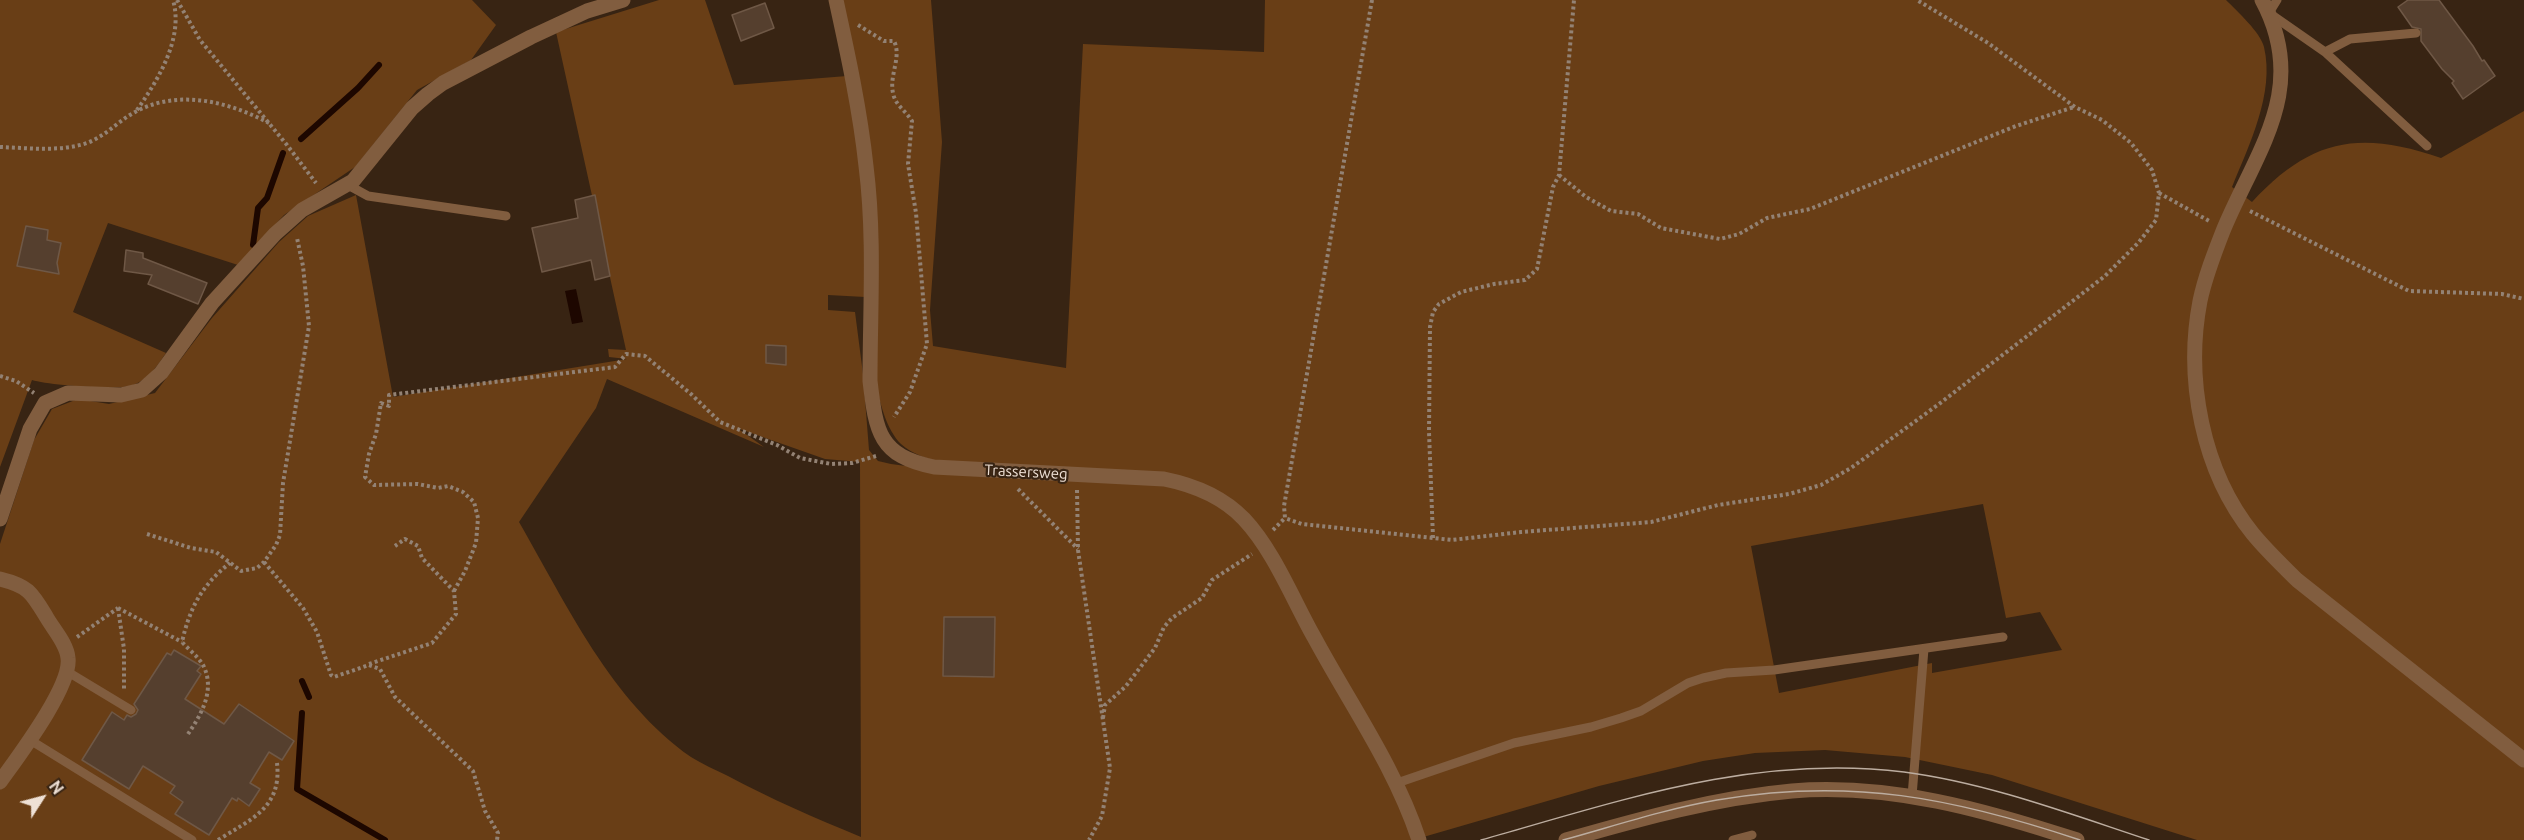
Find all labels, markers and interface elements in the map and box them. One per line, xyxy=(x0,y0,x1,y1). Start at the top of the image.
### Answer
street label: Trassersweg xyxy=(984,461,1068,483)
north arrow xyxy=(12,768,72,828)
text: N xyxy=(46,777,67,798)

